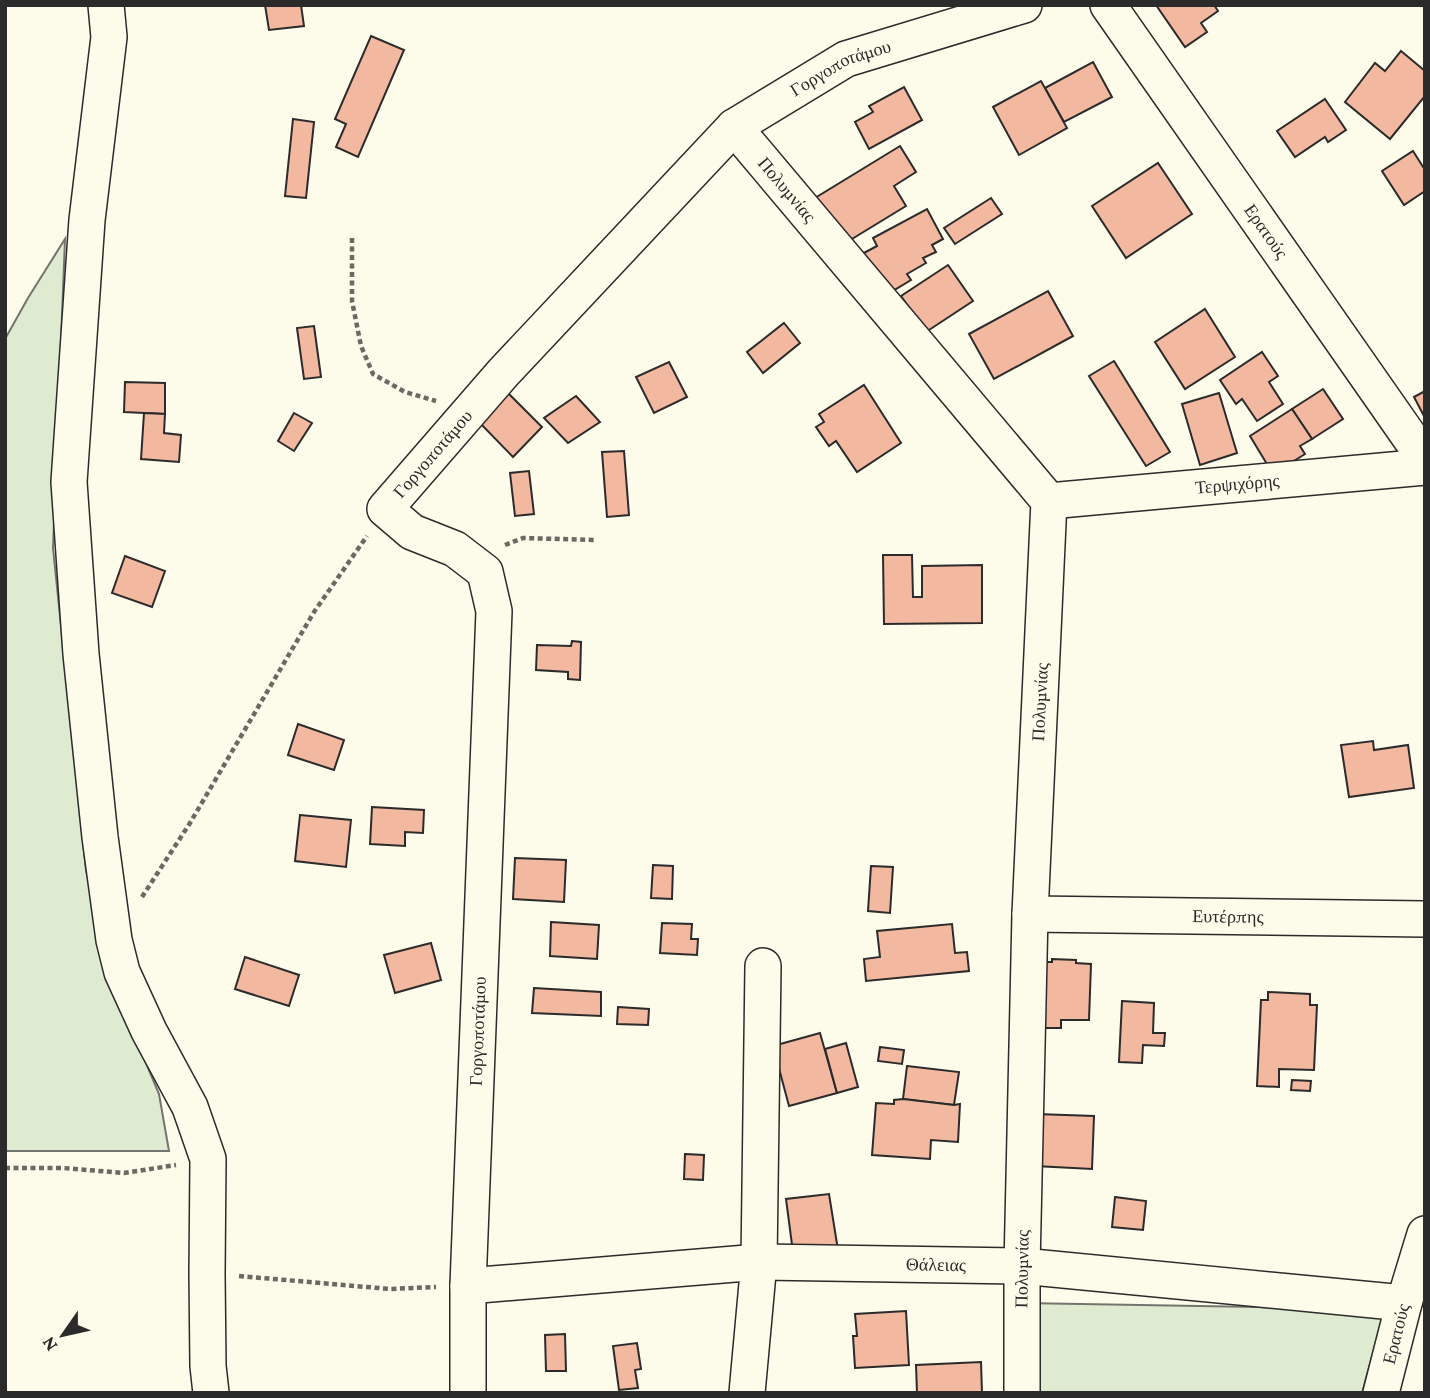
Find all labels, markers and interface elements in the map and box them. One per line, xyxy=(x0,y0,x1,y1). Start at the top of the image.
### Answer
street label: Γοργοποτάμου xyxy=(787,36,893,100)
street label: Πολυμνίας xyxy=(754,153,820,226)
street label: Ερατούς xyxy=(1240,200,1292,262)
street label: Γοργοποτάμου xyxy=(389,406,476,502)
street label: Τερψιχόρης xyxy=(1194,470,1280,498)
street label: Πολυμνίας xyxy=(1028,662,1052,742)
street label: Ευτέρπης xyxy=(1192,906,1264,927)
street label: Γοργοποτάμου xyxy=(466,976,490,1086)
street label: Πολυμνίας xyxy=(1011,1230,1033,1308)
street label: Θάλειας xyxy=(906,1254,966,1275)
north arrow xyxy=(28,1300,98,1370)
street label: Ερατούς xyxy=(1379,1302,1413,1366)
text: N xyxy=(37,1333,62,1355)

